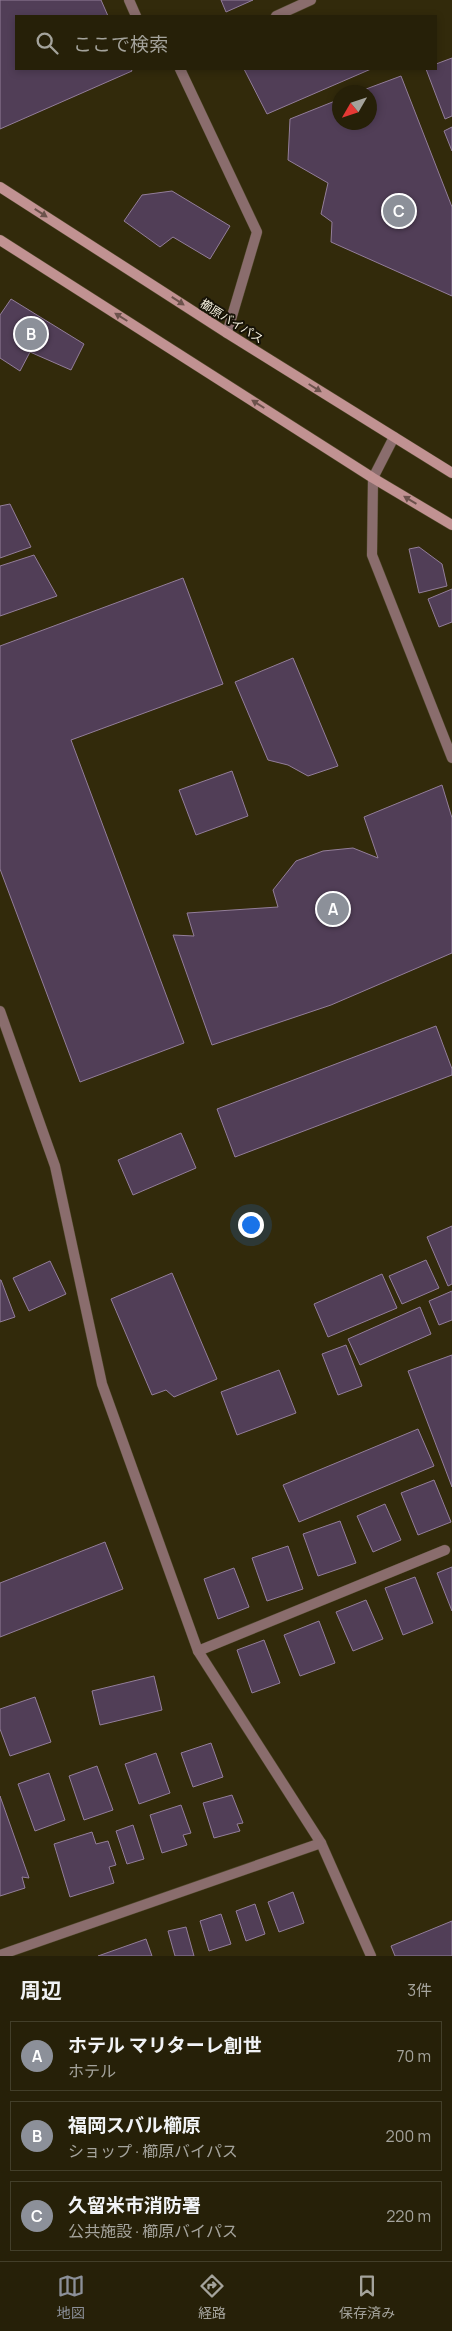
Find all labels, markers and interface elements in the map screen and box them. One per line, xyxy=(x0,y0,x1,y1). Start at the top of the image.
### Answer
search box xyxy=(15,15,437,70)
icon: search xyxy=(33,29,61,57)
text: ここで検索 xyxy=(73,31,168,57)
north arrow xyxy=(332,85,377,130)
pin: C xyxy=(383,192,415,230)
one-way arrow xyxy=(34,208,48,218)
street label: 櫛原バイパス xyxy=(197,295,267,347)
one-way arrow xyxy=(171,296,184,306)
one-way arrow xyxy=(114,312,127,322)
pin: B xyxy=(15,315,47,353)
one-way arrow xyxy=(308,383,321,393)
one-way arrow xyxy=(251,400,264,409)
one-way arrow xyxy=(404,496,417,505)
pin: A xyxy=(317,890,349,928)
your location xyxy=(238,1212,264,1238)
text: 周辺 xyxy=(20,1976,62,2004)
text: 3件 xyxy=(407,1979,432,2001)
text: ホテル マリターレ創世 xyxy=(68,2032,262,2058)
text: A xyxy=(32,2045,42,2067)
text: 70 m xyxy=(396,2045,431,2067)
text: ホテル xyxy=(68,2060,116,2082)
text: 福岡スバル櫛原 xyxy=(68,2112,201,2138)
text: B xyxy=(32,2125,42,2147)
text: 200 m xyxy=(386,2125,431,2147)
text: ショップ · 櫛原バイパス xyxy=(68,2140,238,2162)
text: 久留米市消防署 xyxy=(68,2192,201,2218)
text: C xyxy=(31,2205,43,2227)
text: 220 m xyxy=(386,2205,431,2227)
text: 公共施設 · 櫛原バイパス xyxy=(68,2220,238,2242)
tab: 地図 xyxy=(57,2272,85,2322)
tab: 経路 xyxy=(198,2272,226,2322)
tab: 保存済み xyxy=(339,2272,395,2322)

